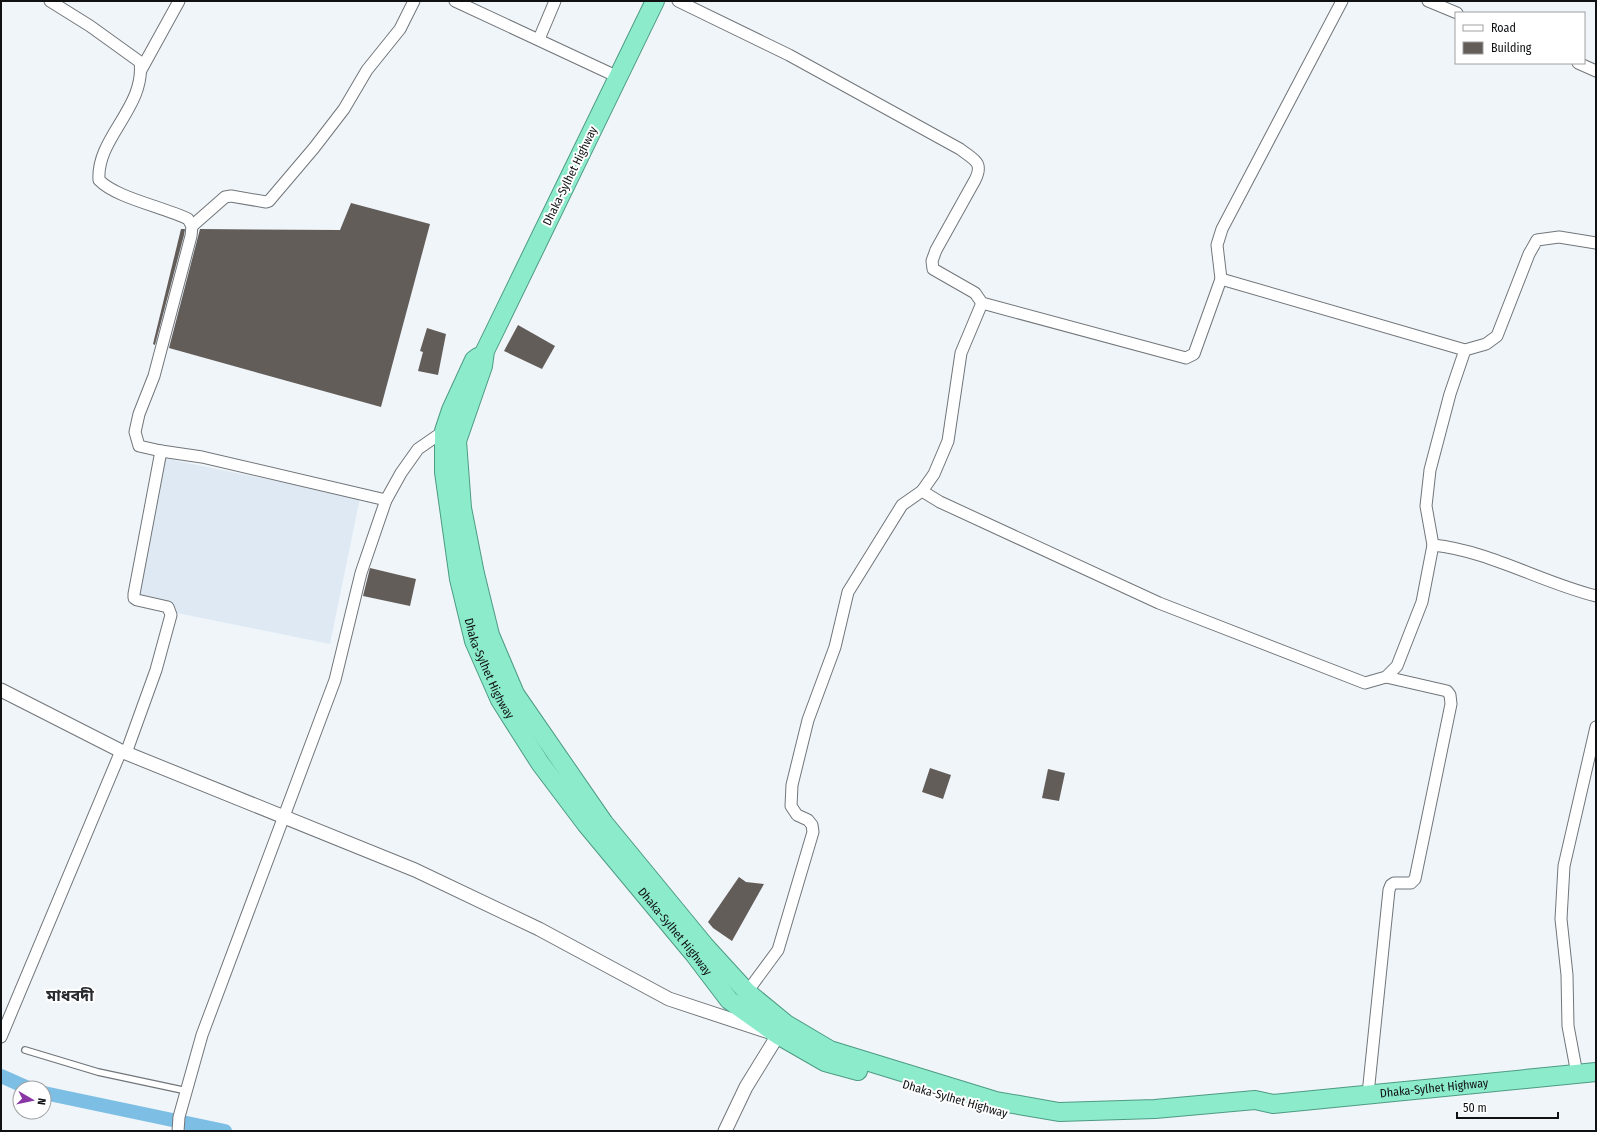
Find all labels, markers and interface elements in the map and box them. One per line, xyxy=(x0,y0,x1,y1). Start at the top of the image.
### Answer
legend xyxy=(1455,12,1585,64)
text: Road xyxy=(1491,21,1516,35)
text: Building xyxy=(1491,41,1532,55)
street label: Dhaka-Sylhet Highway xyxy=(540,124,600,228)
street label: Dhaka-Sylhet Highway xyxy=(462,617,517,722)
street label: Dhaka-Sylhet Highway xyxy=(635,885,715,979)
district label: মাধবদী xyxy=(45,986,94,1005)
street label: Dhaka-Sylhet Highway xyxy=(1379,1076,1489,1100)
street label: Dhaka-Sylhet Highway xyxy=(901,1077,1010,1121)
north arrow xyxy=(12,1080,52,1120)
scale bar xyxy=(1457,1094,1558,1120)
text: N xyxy=(34,1097,48,1106)
text: 50 m xyxy=(1463,1101,1487,1115)

